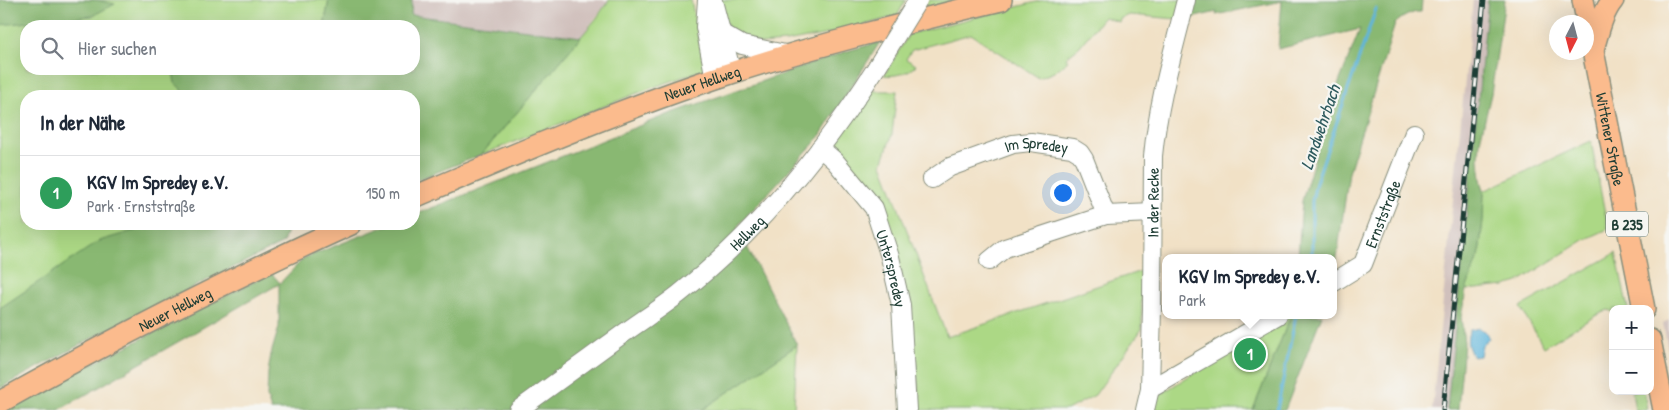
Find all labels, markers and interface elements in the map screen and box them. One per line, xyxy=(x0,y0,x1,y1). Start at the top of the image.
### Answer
north arrow xyxy=(1549,15,1594,60)
search box xyxy=(20,20,420,75)
icon: search xyxy=(38,34,66,62)
text: Hier suchen xyxy=(78,35,157,61)
street label: Neuer Hellweg xyxy=(661,60,743,106)
water label: Landwehrbach xyxy=(1294,80,1347,173)
street label: Wittener Straße xyxy=(1591,91,1631,188)
text: In der Nähe xyxy=(40,108,125,137)
street label: Im Spredey xyxy=(1001,131,1070,158)
street label: In der Recke xyxy=(1141,167,1164,238)
text: KGV Im Spredey e.V. xyxy=(87,169,228,195)
street label: Ernststraße xyxy=(1359,176,1406,251)
your location xyxy=(1050,180,1076,206)
text: 1 xyxy=(53,182,59,204)
text: 150 m xyxy=(366,182,400,204)
text: Park · Ernststraße xyxy=(87,195,195,217)
street label: Hellweg xyxy=(725,210,769,255)
road number: B 235 xyxy=(1606,212,1648,236)
street label: Unterspredey xyxy=(871,227,912,309)
popup xyxy=(1162,254,1337,319)
text: KGV Im Spredey e.V. xyxy=(1179,263,1320,289)
street label: Neuer Hellweg xyxy=(134,281,215,337)
text: Park xyxy=(1179,289,1206,311)
map controls xyxy=(1609,305,1654,395)
button: + xyxy=(1609,305,1654,350)
pin: 1 xyxy=(1234,335,1266,373)
button: − xyxy=(1609,350,1654,395)

